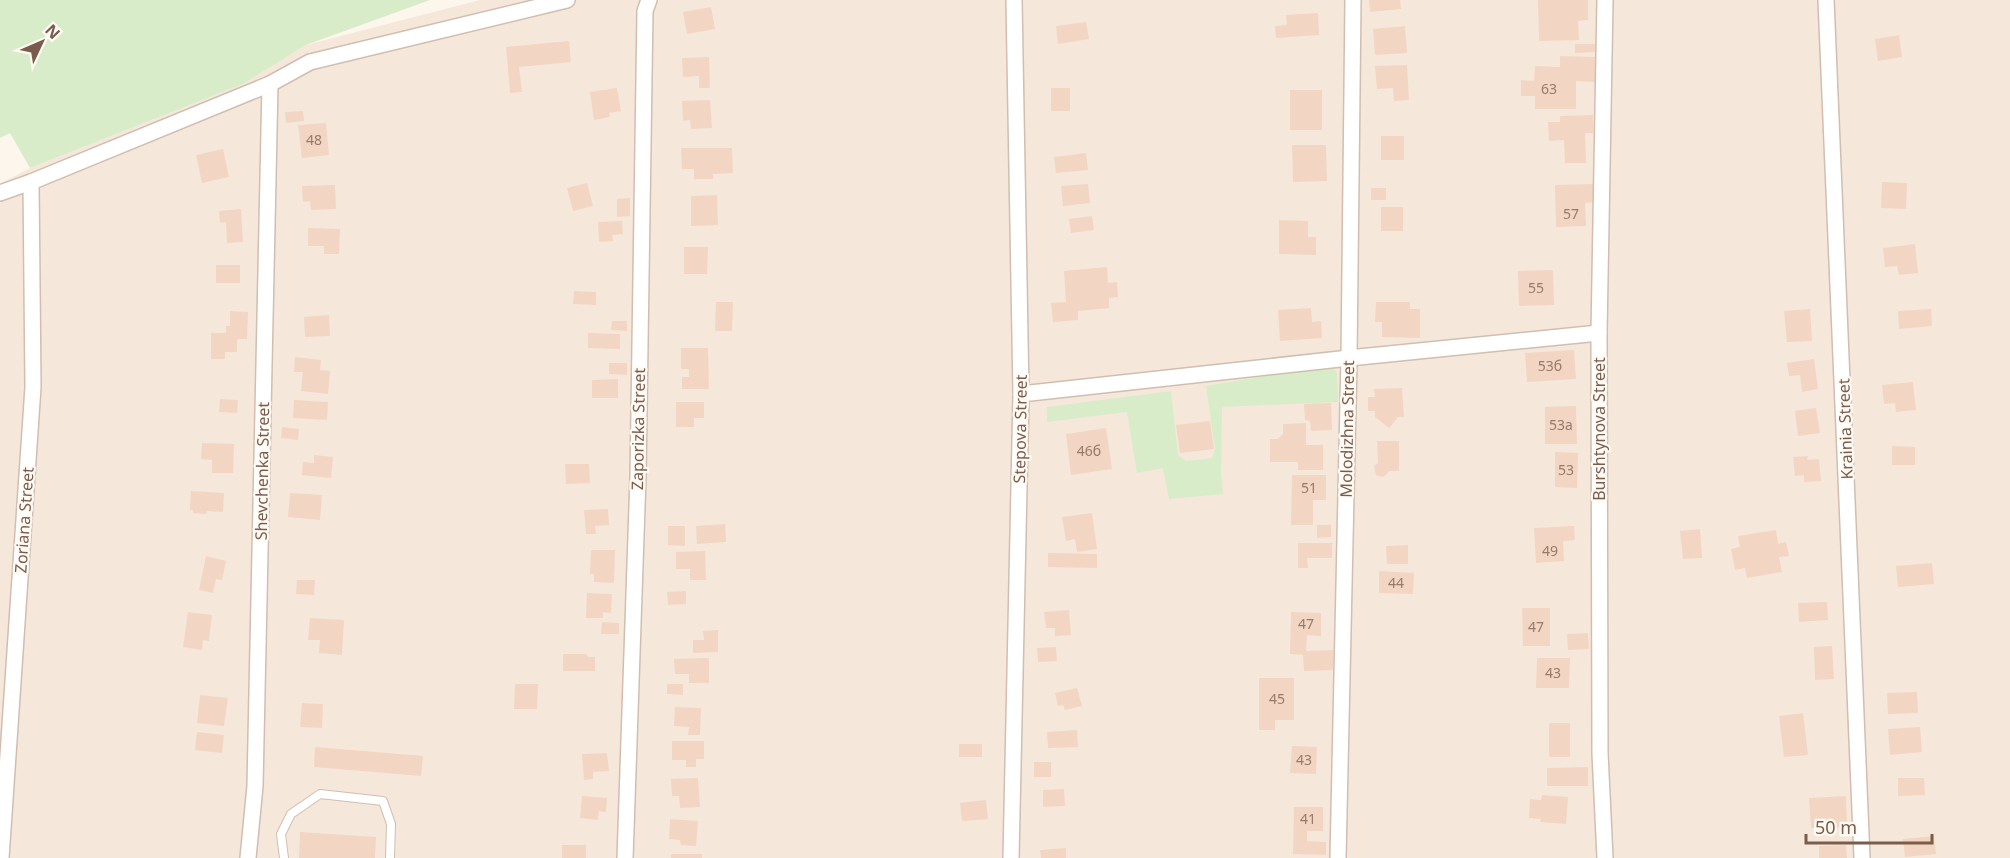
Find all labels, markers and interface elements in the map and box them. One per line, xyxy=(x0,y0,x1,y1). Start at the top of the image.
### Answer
north arrow xyxy=(12,12,72,72)
text: N xyxy=(40,19,65,44)
house number: 63 xyxy=(1541,79,1557,98)
house number: 48 xyxy=(306,130,322,149)
house number: 57 xyxy=(1563,204,1579,223)
house number: 55 xyxy=(1528,278,1544,297)
house number: 53б xyxy=(1538,356,1562,375)
street label: Burshtynova Street xyxy=(1588,357,1610,501)
street label: Molodizhna Street xyxy=(1335,360,1359,498)
street label: Zaporizka Street xyxy=(626,367,650,490)
street label: Stepova Street xyxy=(1008,374,1032,484)
street label: Krainia Street xyxy=(1832,378,1858,480)
street label: Shevchenka Street xyxy=(250,401,274,540)
house number: 53а xyxy=(1549,415,1573,434)
house number: 46б xyxy=(1077,441,1101,460)
house number: 53 xyxy=(1558,460,1574,479)
street label: Zoriana Street xyxy=(9,466,39,574)
house number: 51 xyxy=(1301,478,1317,497)
house number: 49 xyxy=(1542,541,1558,560)
house number: 44 xyxy=(1388,573,1404,592)
house number: 47 xyxy=(1298,614,1314,633)
house number: 47 xyxy=(1528,617,1544,636)
house number: 43 xyxy=(1545,663,1561,682)
house number: 45 xyxy=(1269,689,1285,708)
house number: 43 xyxy=(1296,750,1312,769)
scale bar xyxy=(1806,807,1932,845)
house number: 41 xyxy=(1300,809,1316,828)
text: 50 m xyxy=(1815,815,1857,839)

